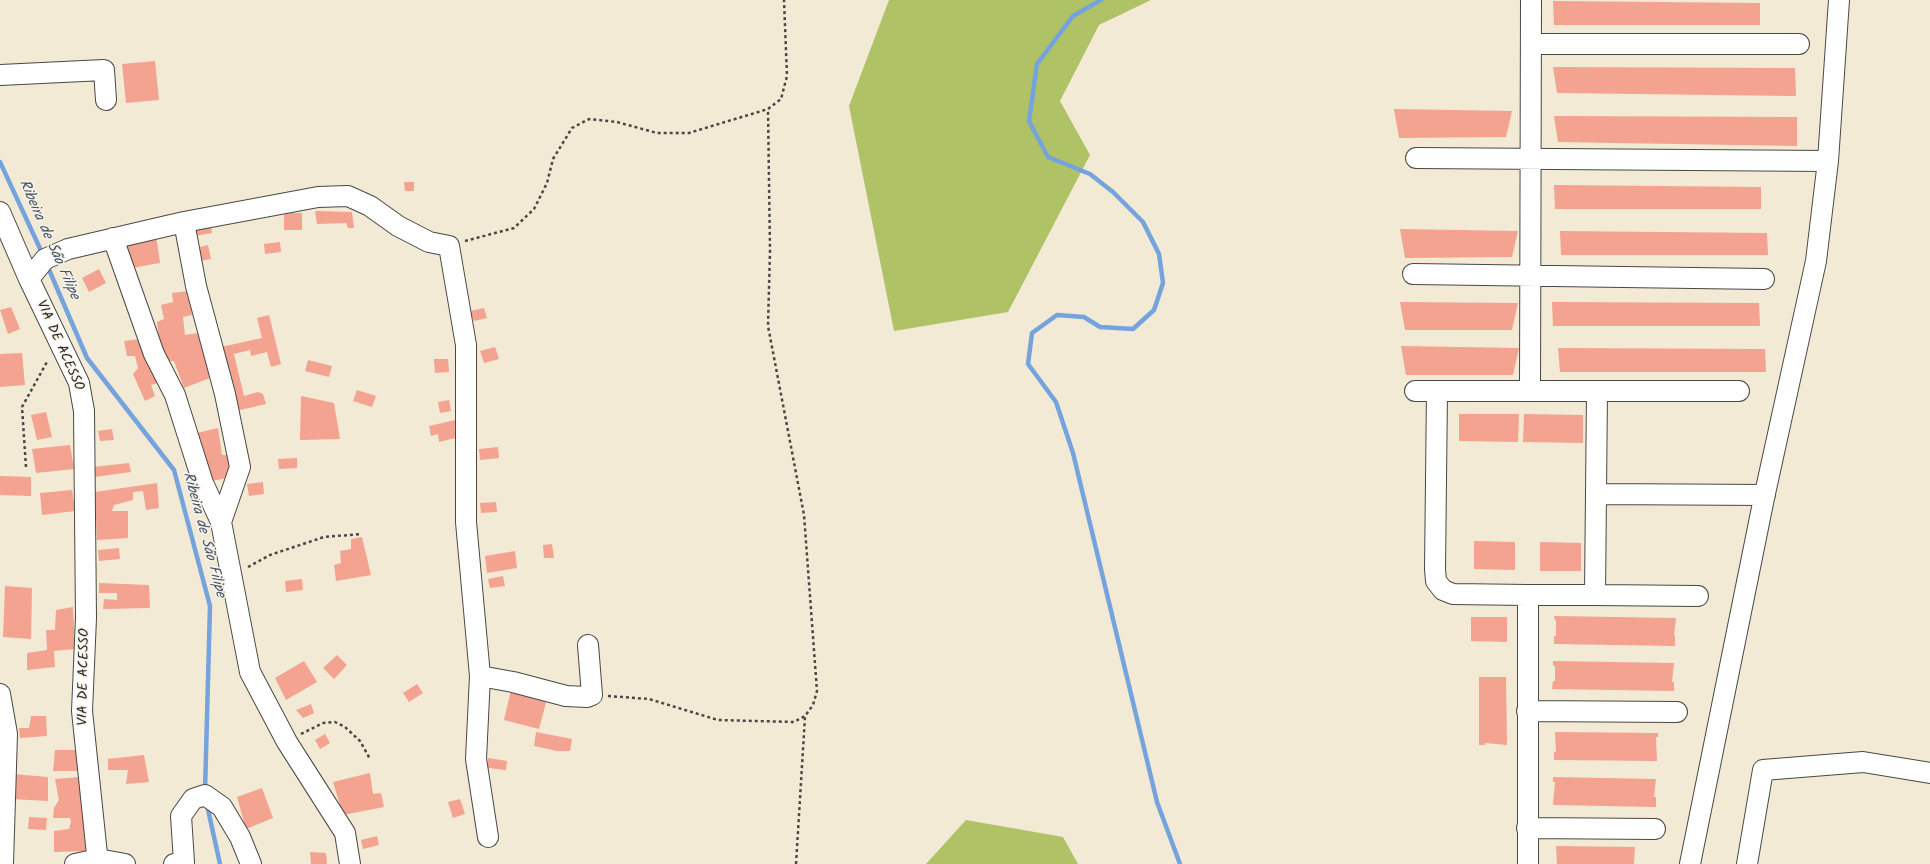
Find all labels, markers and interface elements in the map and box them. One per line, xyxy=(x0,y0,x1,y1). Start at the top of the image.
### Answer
water label: Ribeira de São Filipe xyxy=(13,177,83,303)
street label: VIA DE ACESSO xyxy=(32,298,86,394)
water label: Ribeira de São Filipe xyxy=(178,470,228,600)
street label: VIA DE ACESSO xyxy=(76,628,94,726)

